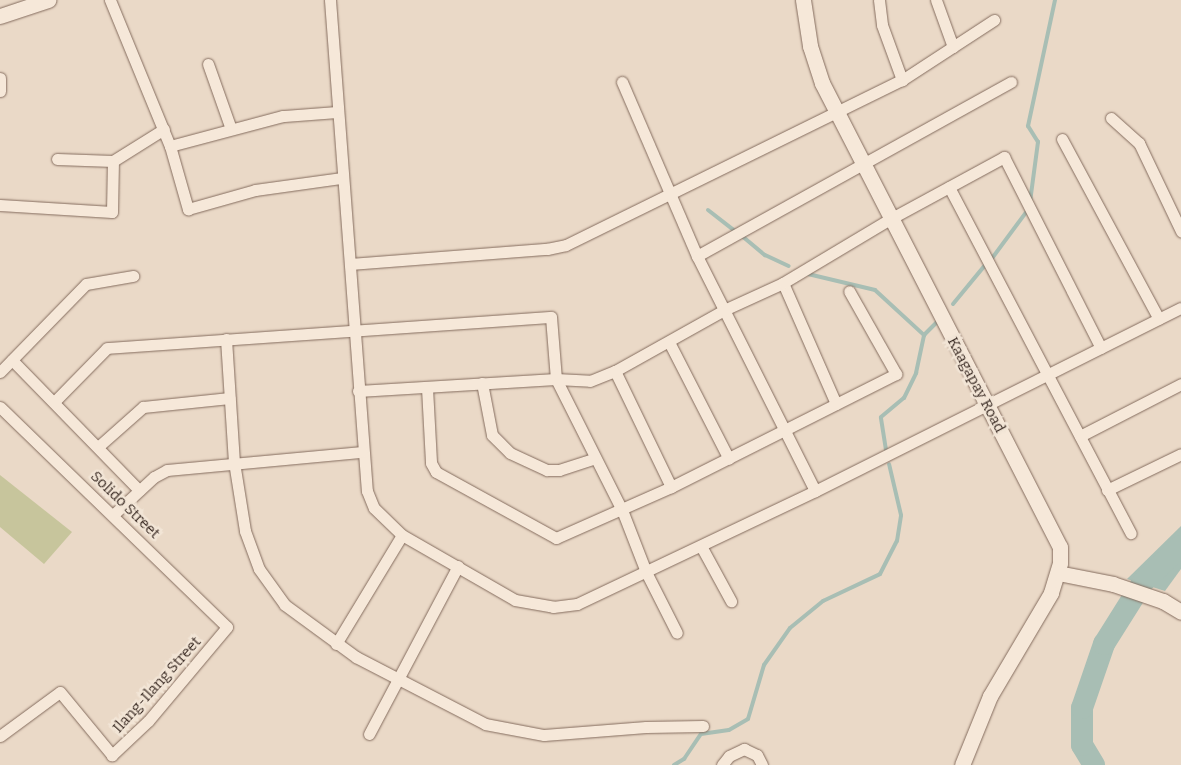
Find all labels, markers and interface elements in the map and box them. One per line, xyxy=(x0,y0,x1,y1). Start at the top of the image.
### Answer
street label: Kaagapay Road xyxy=(943,334,1009,436)
street label: Solido Street xyxy=(87,468,163,542)
street label: Ilang-Ilang Street xyxy=(109,633,205,737)

